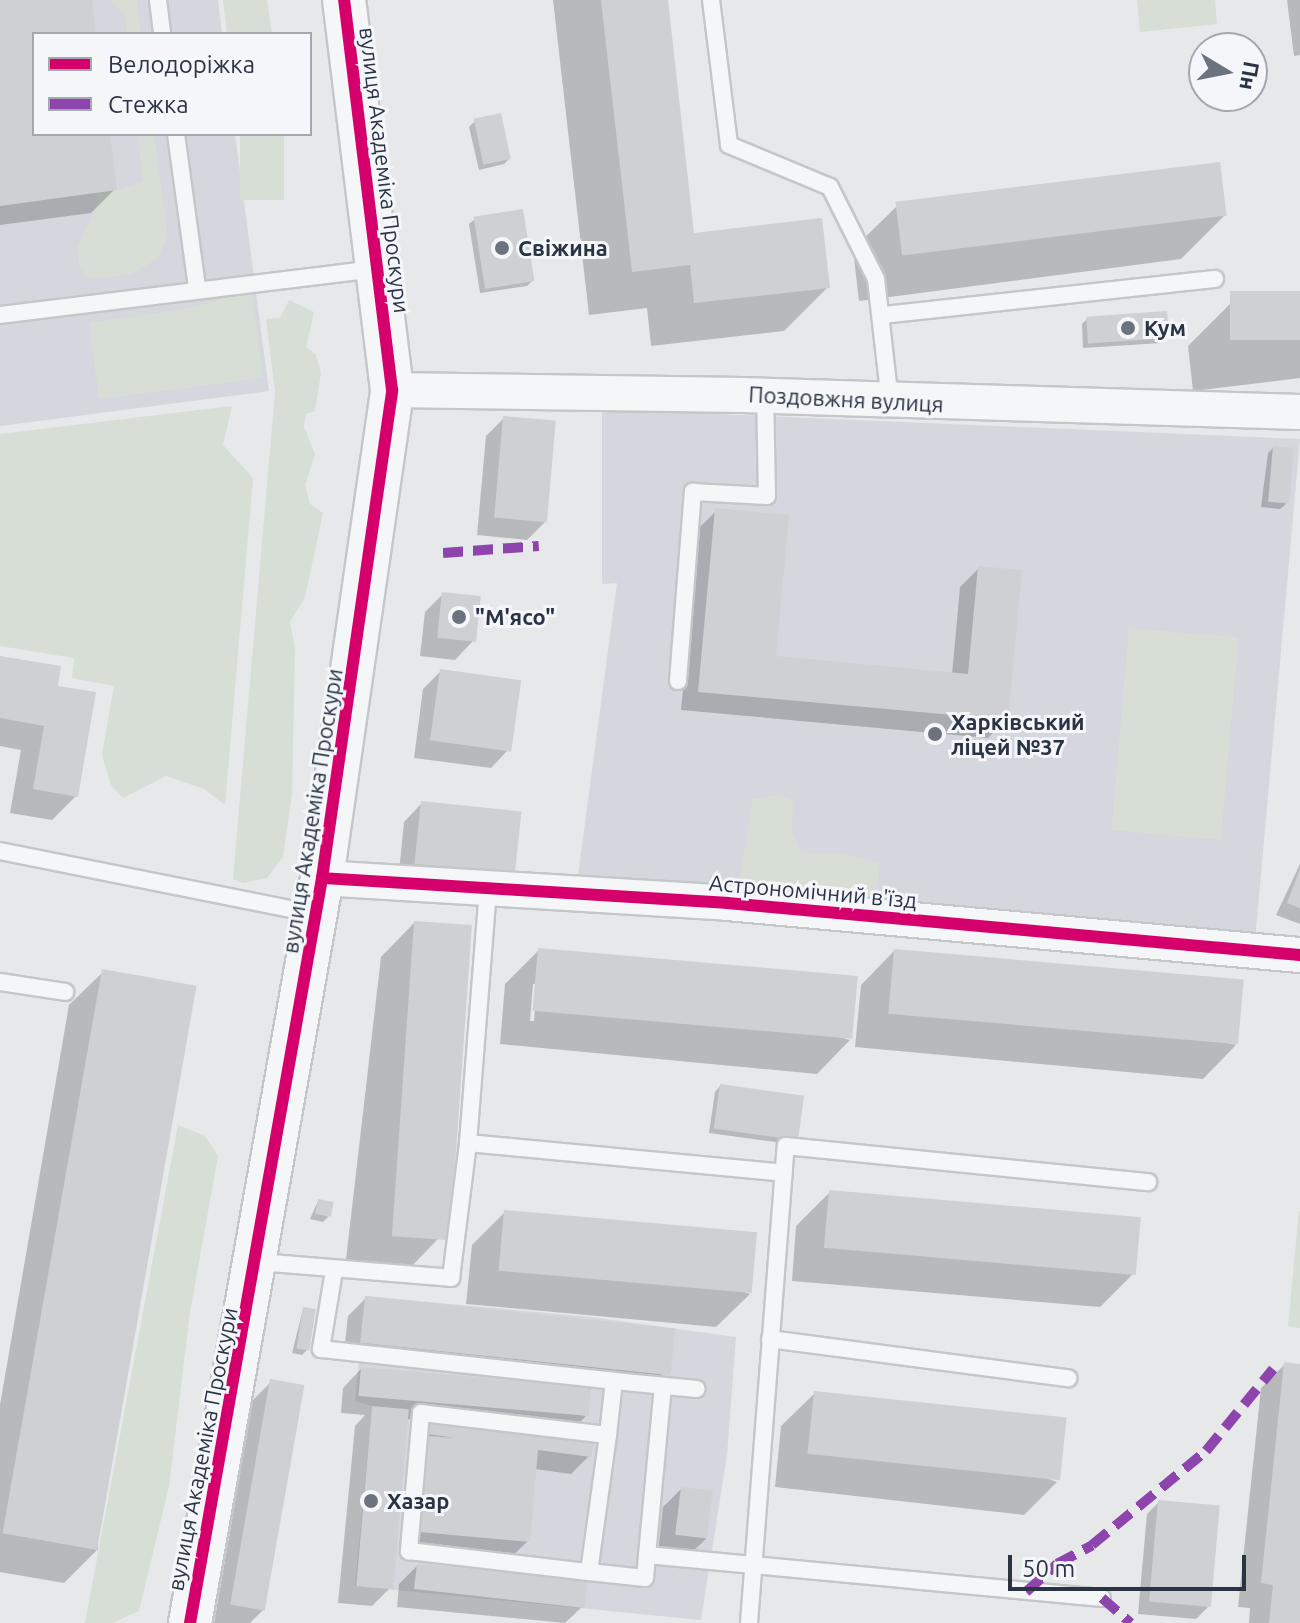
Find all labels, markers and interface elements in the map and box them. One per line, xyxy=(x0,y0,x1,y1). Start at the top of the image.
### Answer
street label: вулиця Академіка Проскури xyxy=(354,26,416,314)
legend xyxy=(32,32,312,136)
north arrow xyxy=(1188,32,1268,112)
text: Велодоріжка xyxy=(108,51,255,78)
text: Пн xyxy=(1235,60,1265,92)
text: Стежка xyxy=(108,91,189,118)
place label: Свіжина xyxy=(518,235,608,261)
marker: Свіжина xyxy=(493,239,511,257)
place label: Кум xyxy=(1144,315,1186,341)
marker: Кум xyxy=(1119,319,1137,337)
street label: Поздовжня вулиця xyxy=(748,381,944,417)
place label: "М'ясо" xyxy=(475,604,555,630)
marker: "М'ясо" xyxy=(450,608,468,626)
street label: вулиця Академіка Проскури xyxy=(276,667,348,955)
place label: Харківський ліцей №37 xyxy=(951,708,1085,760)
marker: Харківський ліцей №37 xyxy=(926,725,944,743)
street label: Астрономічний в'їзд xyxy=(708,869,918,913)
street label: вулиця Академіка Проскури xyxy=(162,1305,242,1593)
place label: Хазар xyxy=(387,1488,449,1514)
marker: Хазар xyxy=(362,1492,380,1510)
scale bar xyxy=(1012,1539,1250,1589)
text: 50 m xyxy=(1022,1555,1075,1582)

